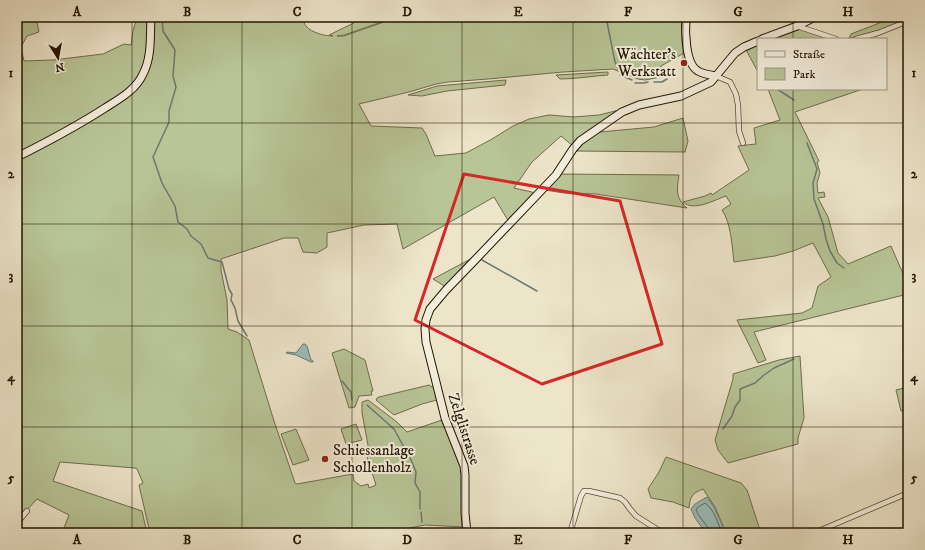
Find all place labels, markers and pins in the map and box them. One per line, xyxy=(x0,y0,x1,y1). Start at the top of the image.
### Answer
place label: Wächter's Werkstatt xyxy=(615,45,676,81)
marker: Wächter's Werkstatt xyxy=(679,58,689,68)
place label: Schiessanlage Schollenholz xyxy=(333,441,414,477)
marker: Schiessanlage Schollenholz xyxy=(320,454,330,464)

